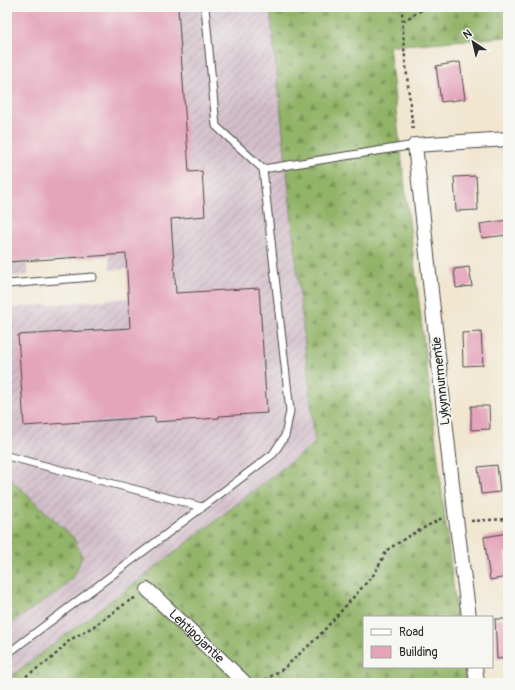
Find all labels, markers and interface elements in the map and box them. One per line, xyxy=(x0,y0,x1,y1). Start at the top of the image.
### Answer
north arrow xyxy=(453,22,493,62)
text: N xyxy=(461,26,475,42)
street label: Lykynnurmentie xyxy=(428,336,454,426)
street label: Lehtipojantie xyxy=(165,606,228,667)
legend xyxy=(363,616,493,668)
text: Road xyxy=(399,625,424,640)
text: Building xyxy=(399,645,438,660)

